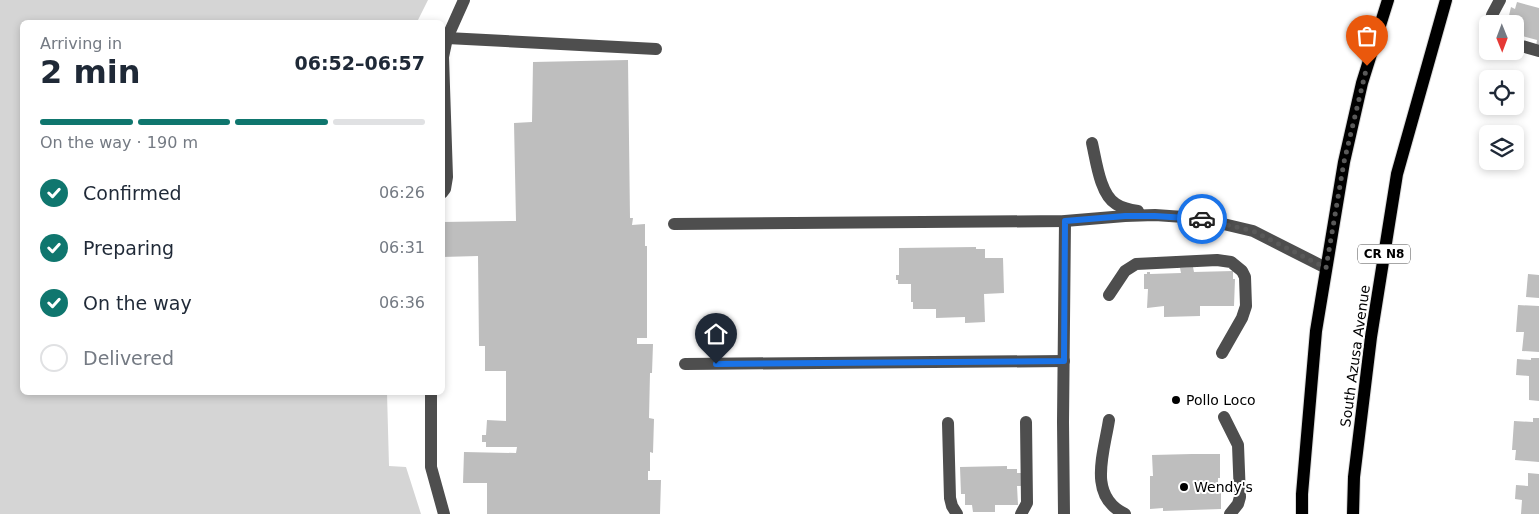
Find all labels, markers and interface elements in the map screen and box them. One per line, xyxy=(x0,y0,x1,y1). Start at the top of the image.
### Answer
pin xyxy=(1346,15,1388,66)
north arrow xyxy=(1479,15,1524,60)
map controls xyxy=(1479,15,1524,170)
icon: bag xyxy=(1353,22,1381,50)
text: Arriving in xyxy=(40,34,122,53)
text: 06:52–06:57 xyxy=(295,52,425,74)
text: 2 min xyxy=(40,53,141,91)
button: locate xyxy=(1479,70,1524,115)
button: layers xyxy=(1479,125,1524,170)
text: On the way · 190 m xyxy=(40,133,198,152)
icon: check xyxy=(40,179,68,207)
text: Confirmed xyxy=(83,182,182,204)
text: 06:26 xyxy=(379,183,425,202)
courier xyxy=(1177,194,1227,244)
icon: car xyxy=(1188,205,1216,233)
icon: check xyxy=(40,234,68,262)
text: Preparing xyxy=(83,237,174,259)
text: 06:31 xyxy=(379,238,425,257)
road number: CR N8 xyxy=(1358,244,1410,264)
street label: South Azusa Avenue xyxy=(1337,284,1373,428)
icon: check xyxy=(40,289,68,317)
text: On the way xyxy=(83,292,192,314)
text: 06:36 xyxy=(379,293,425,312)
pin xyxy=(695,313,737,364)
icon: home xyxy=(702,320,730,348)
text: Delivered xyxy=(83,347,174,369)
place label: Pollo Loco xyxy=(1186,392,1256,408)
marker: Pollo Loco xyxy=(1170,394,1182,406)
place label: Wendy's xyxy=(1194,479,1253,495)
marker: Wendy's xyxy=(1178,481,1190,493)

